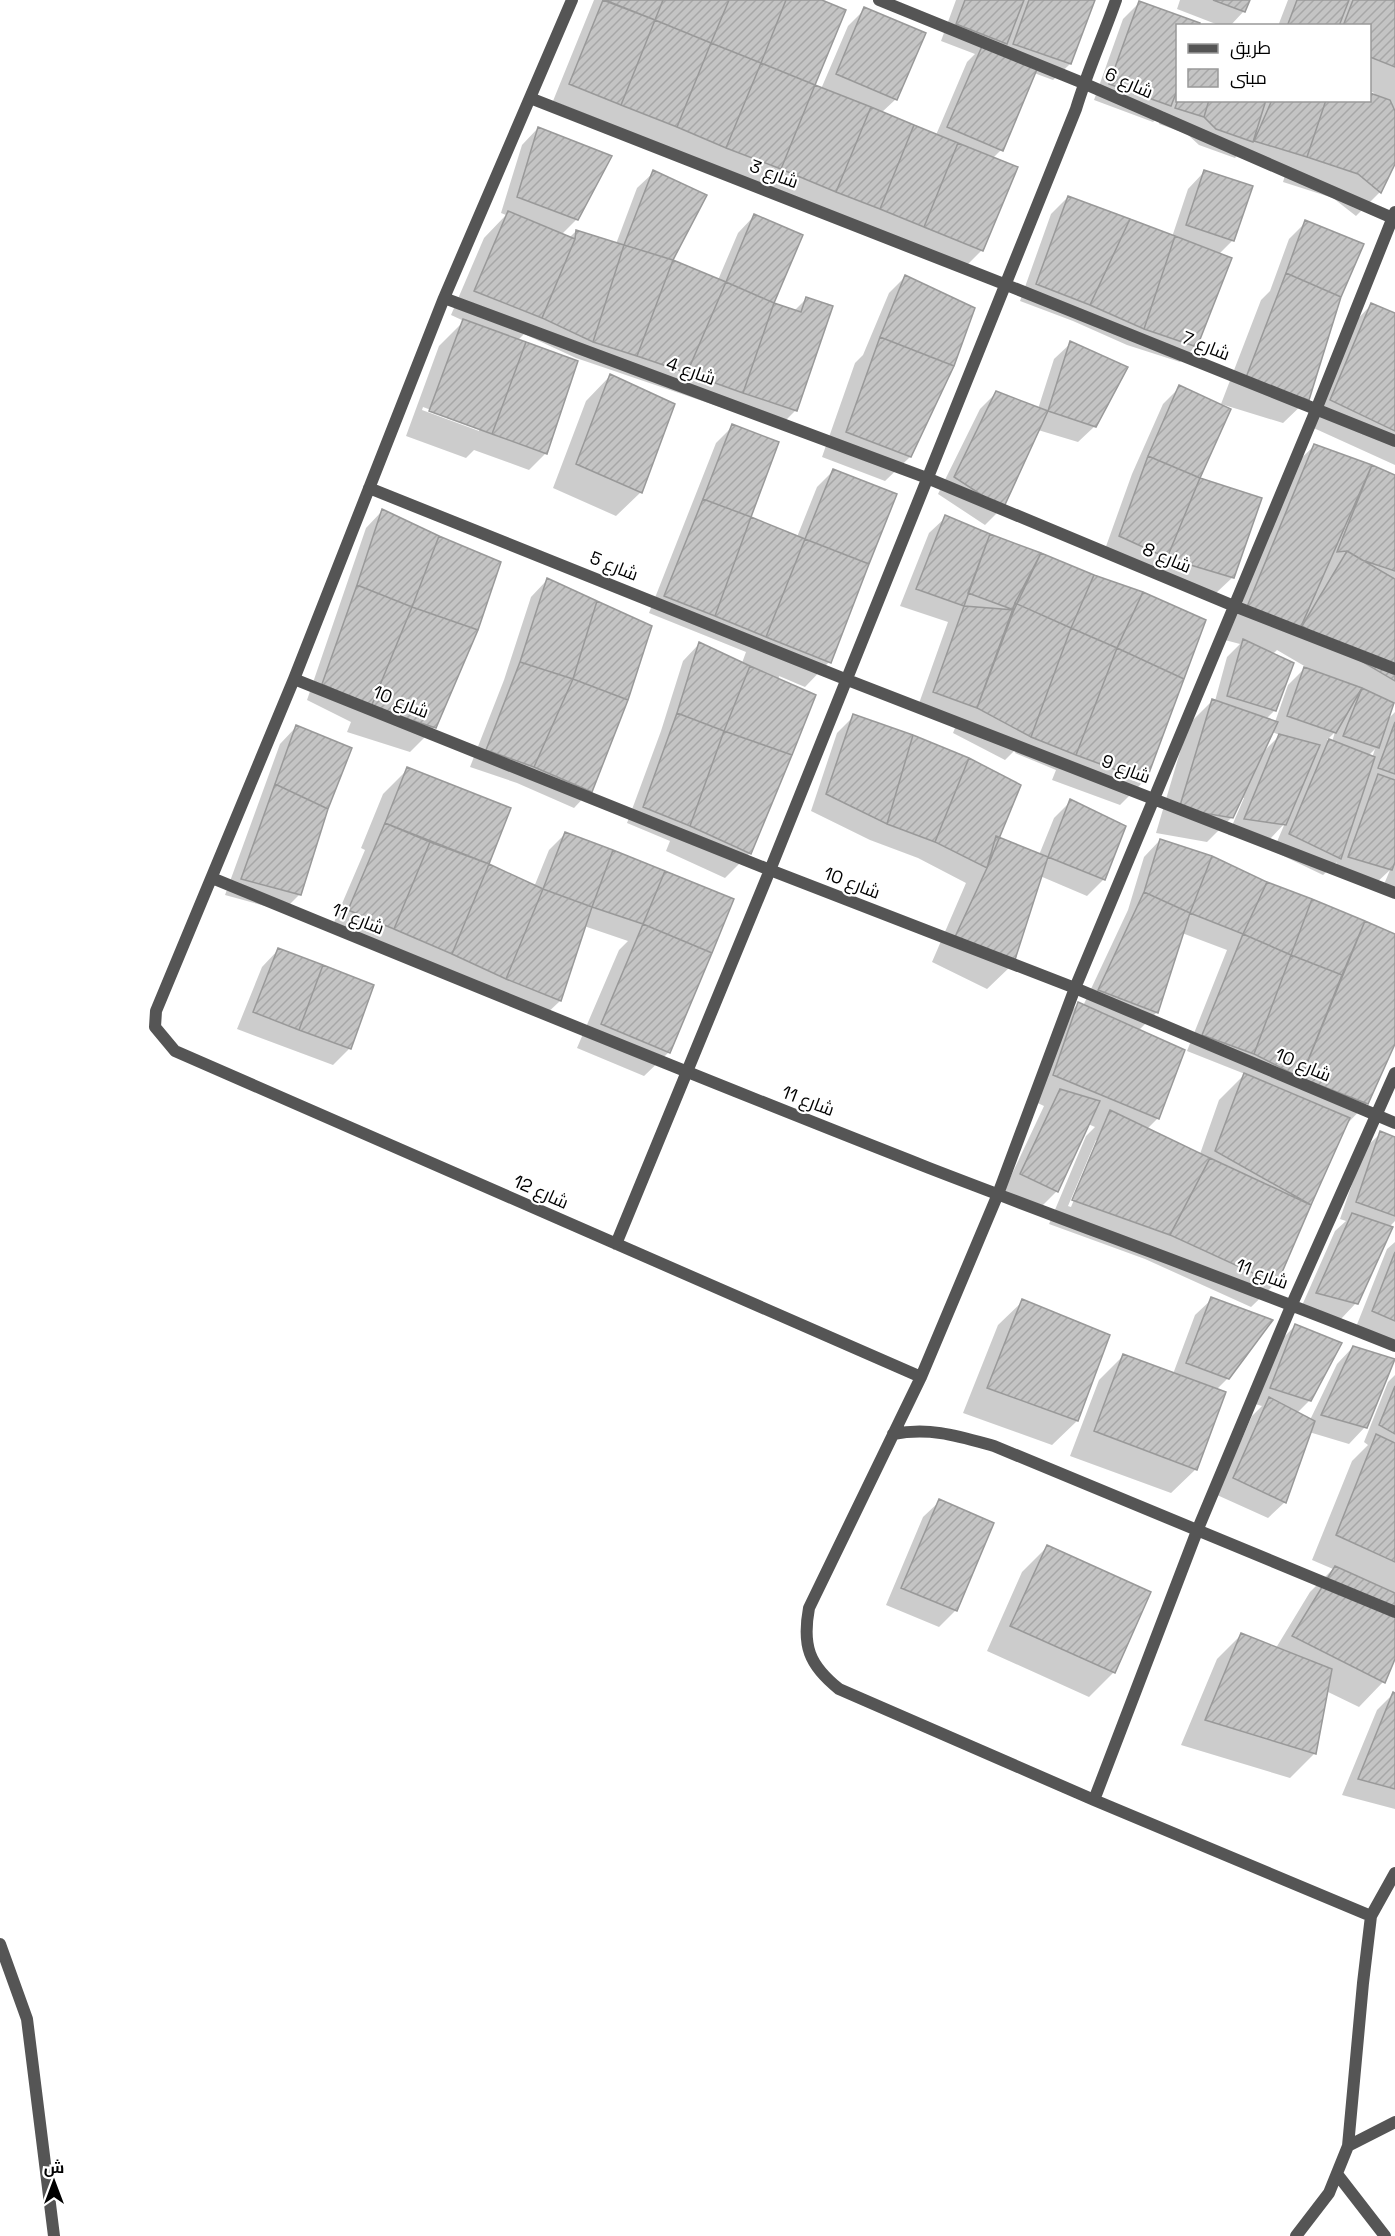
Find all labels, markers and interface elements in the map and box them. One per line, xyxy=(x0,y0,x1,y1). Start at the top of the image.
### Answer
legend xyxy=(1176,24,1371,102)
text: طريق xyxy=(1230,36,1271,60)
street label: شارع 6 xyxy=(1101,62,1157,104)
text: مبنى xyxy=(1230,66,1267,89)
street label: شارع 3 xyxy=(746,154,802,194)
street label: شارع 7 xyxy=(1178,326,1234,366)
street label: شارع 4 xyxy=(663,351,719,391)
street label: شارع 8 xyxy=(1139,537,1195,579)
street label: شارع 5 xyxy=(586,545,642,587)
street label: شارع 10 xyxy=(369,680,433,724)
street label: شارع 9 xyxy=(1098,749,1154,789)
street label: شارع 10 xyxy=(820,861,884,905)
street label: شارع 11 xyxy=(328,898,388,940)
street label: شارع 10 xyxy=(1271,1043,1335,1087)
street label: شارع 11 xyxy=(778,1080,838,1122)
street label: شارع 12 xyxy=(510,1169,572,1215)
street label: شارع 11 xyxy=(1232,1253,1292,1295)
north arrow xyxy=(24,2152,84,2212)
text: ش xyxy=(44,2157,64,2178)

